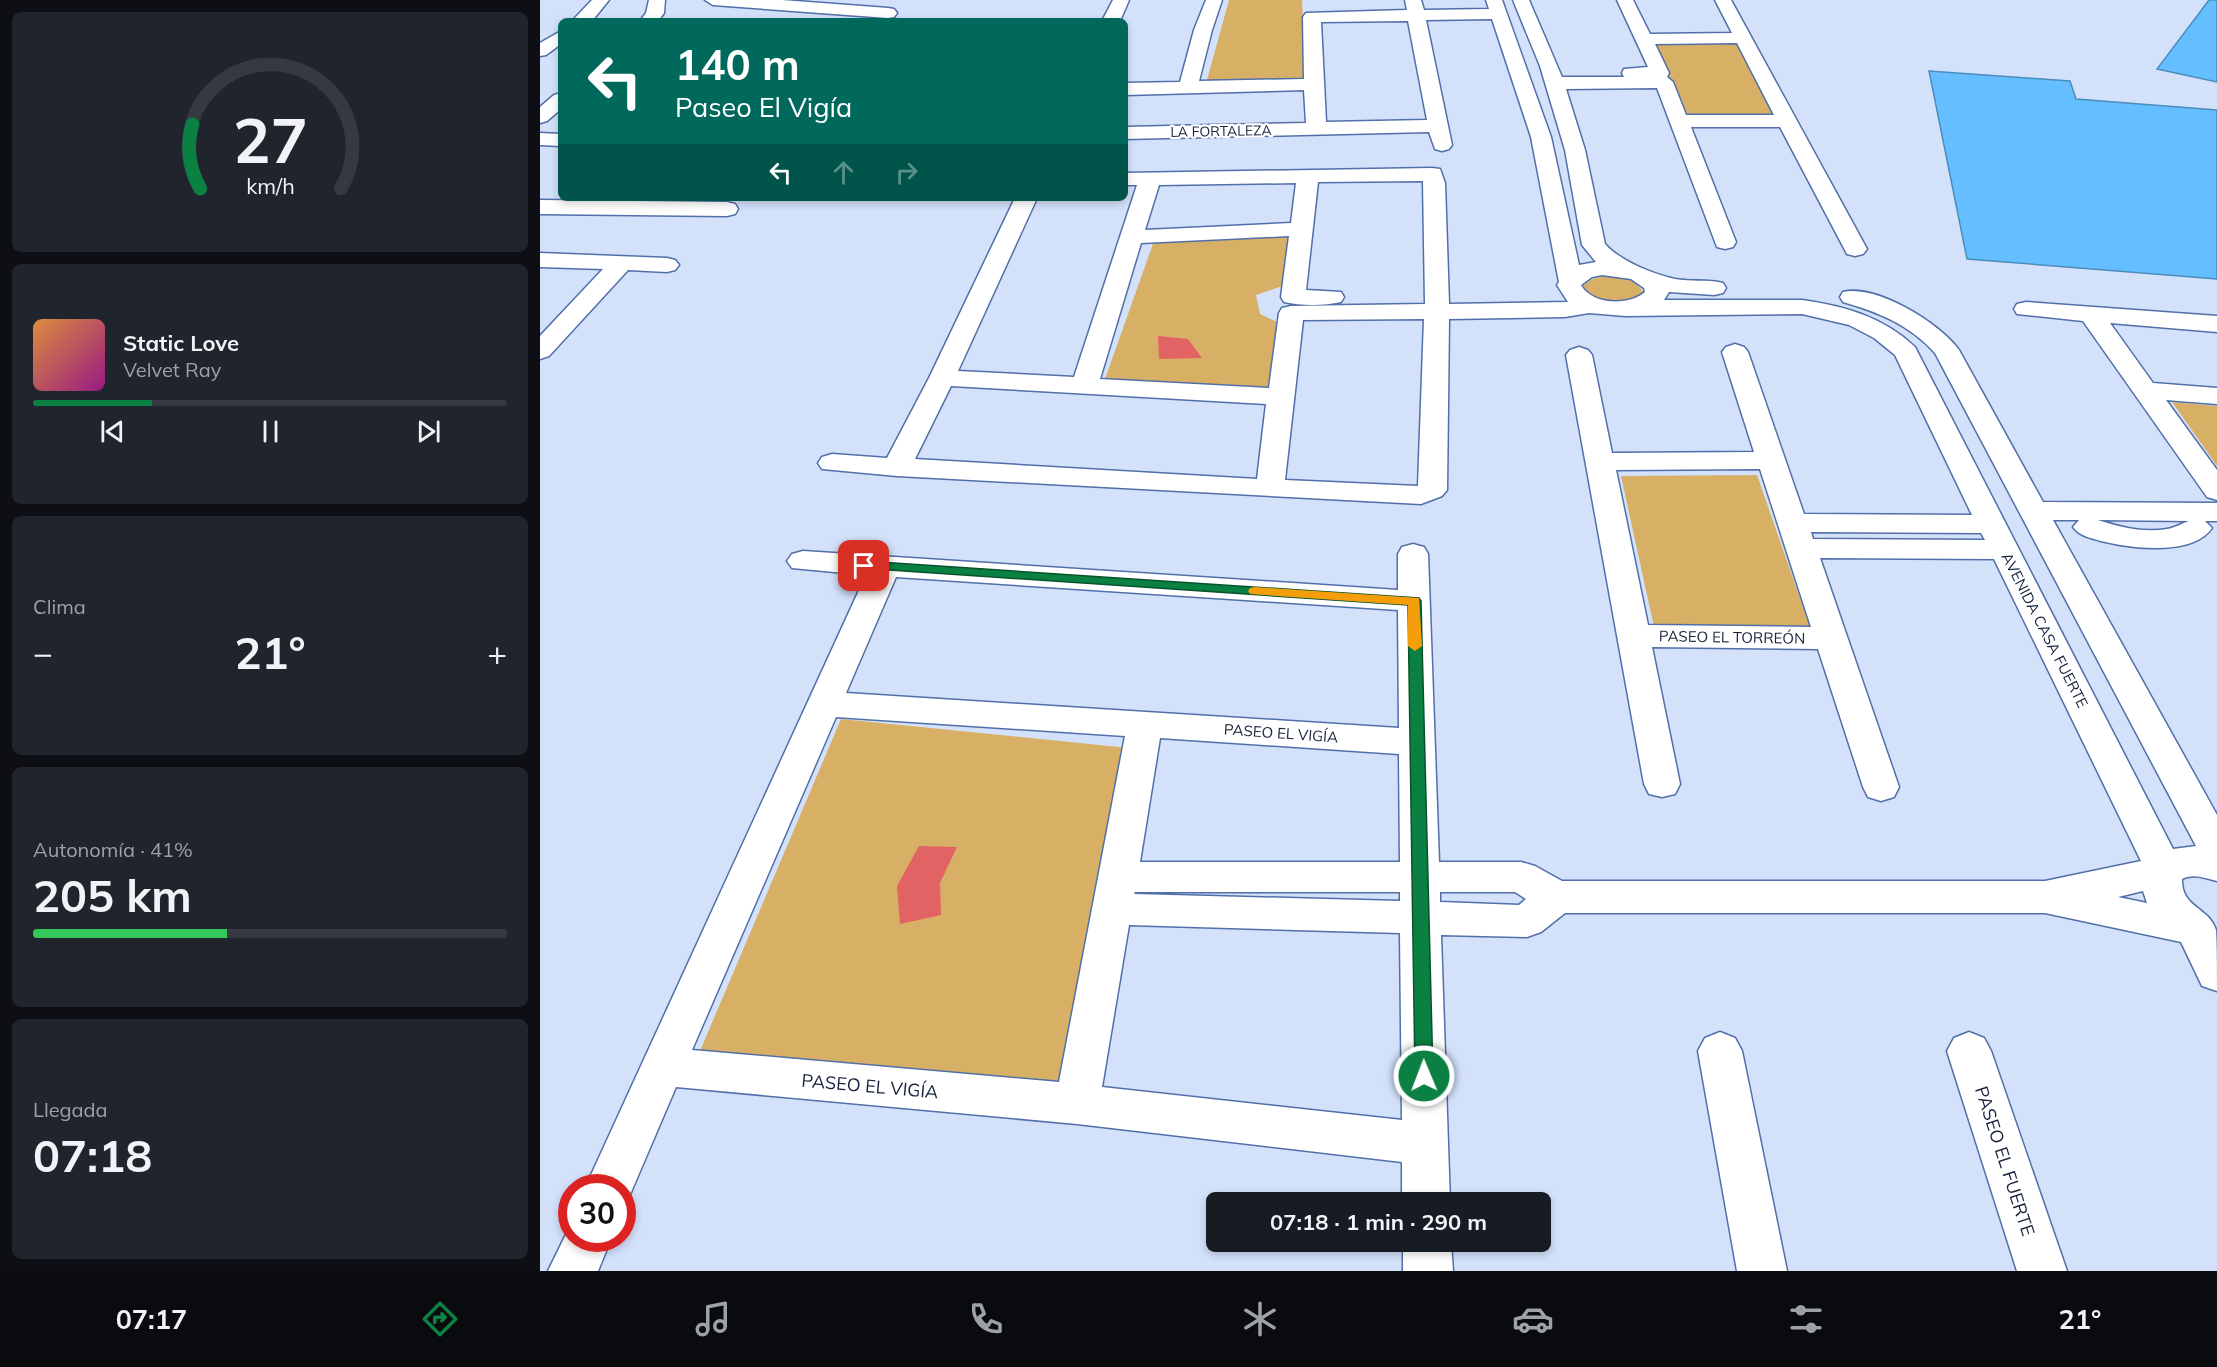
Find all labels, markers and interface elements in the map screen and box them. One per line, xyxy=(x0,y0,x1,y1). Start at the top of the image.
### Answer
text: 140 m xyxy=(675,38,800,91)
icon: left xyxy=(576,42,654,120)
text: Paseo El Vigía xyxy=(675,90,852,124)
text: 27 xyxy=(233,100,307,179)
street label: LA FORTALEZA xyxy=(1170,121,1272,141)
icon: left xyxy=(764,156,797,189)
icon: ahead xyxy=(827,156,860,189)
icon: right xyxy=(890,156,923,189)
text: km/h xyxy=(246,172,294,199)
text: Static Love xyxy=(123,329,239,357)
text: Velvet Ray xyxy=(123,357,221,382)
icon: previous xyxy=(96,415,129,448)
icon: pause xyxy=(254,415,287,448)
icon: next xyxy=(412,415,445,448)
pin xyxy=(838,540,889,591)
icon: arrive xyxy=(847,549,880,582)
street label: AVENIDA CASA FUERTE xyxy=(1998,549,2093,711)
text: Clima xyxy=(33,594,86,619)
text: 21° xyxy=(234,624,306,680)
street label: PASEO EL TORREÓN xyxy=(1659,626,1805,648)
text: − xyxy=(33,632,53,673)
text: + xyxy=(487,632,507,673)
street label: PASEO EL VIGÍA xyxy=(1223,720,1339,746)
text: Autonomía · 41% xyxy=(33,837,193,862)
text: 205 km xyxy=(33,867,192,923)
position arrow xyxy=(1392,1044,1456,1108)
street label: PASEO EL VIGÍA xyxy=(801,1069,939,1103)
street label: PASEO EL FUERTE xyxy=(1970,1083,2040,1239)
text: Llegada xyxy=(33,1097,108,1122)
text: 07:18 xyxy=(33,1127,152,1183)
speed limit sign: 30 xyxy=(558,1174,636,1252)
text: 07:18 · 1 min · 290 m xyxy=(1270,1208,1487,1236)
icon: directions xyxy=(419,1298,461,1340)
icon: music xyxy=(692,1298,734,1340)
icon: phone xyxy=(965,1298,1007,1340)
icon: climate xyxy=(1239,1298,1281,1340)
icon: car xyxy=(1512,1298,1554,1340)
icon: filters xyxy=(1785,1298,1827,1340)
text: 07:17 xyxy=(116,1302,187,1336)
text: 21° xyxy=(2059,1302,2101,1336)

